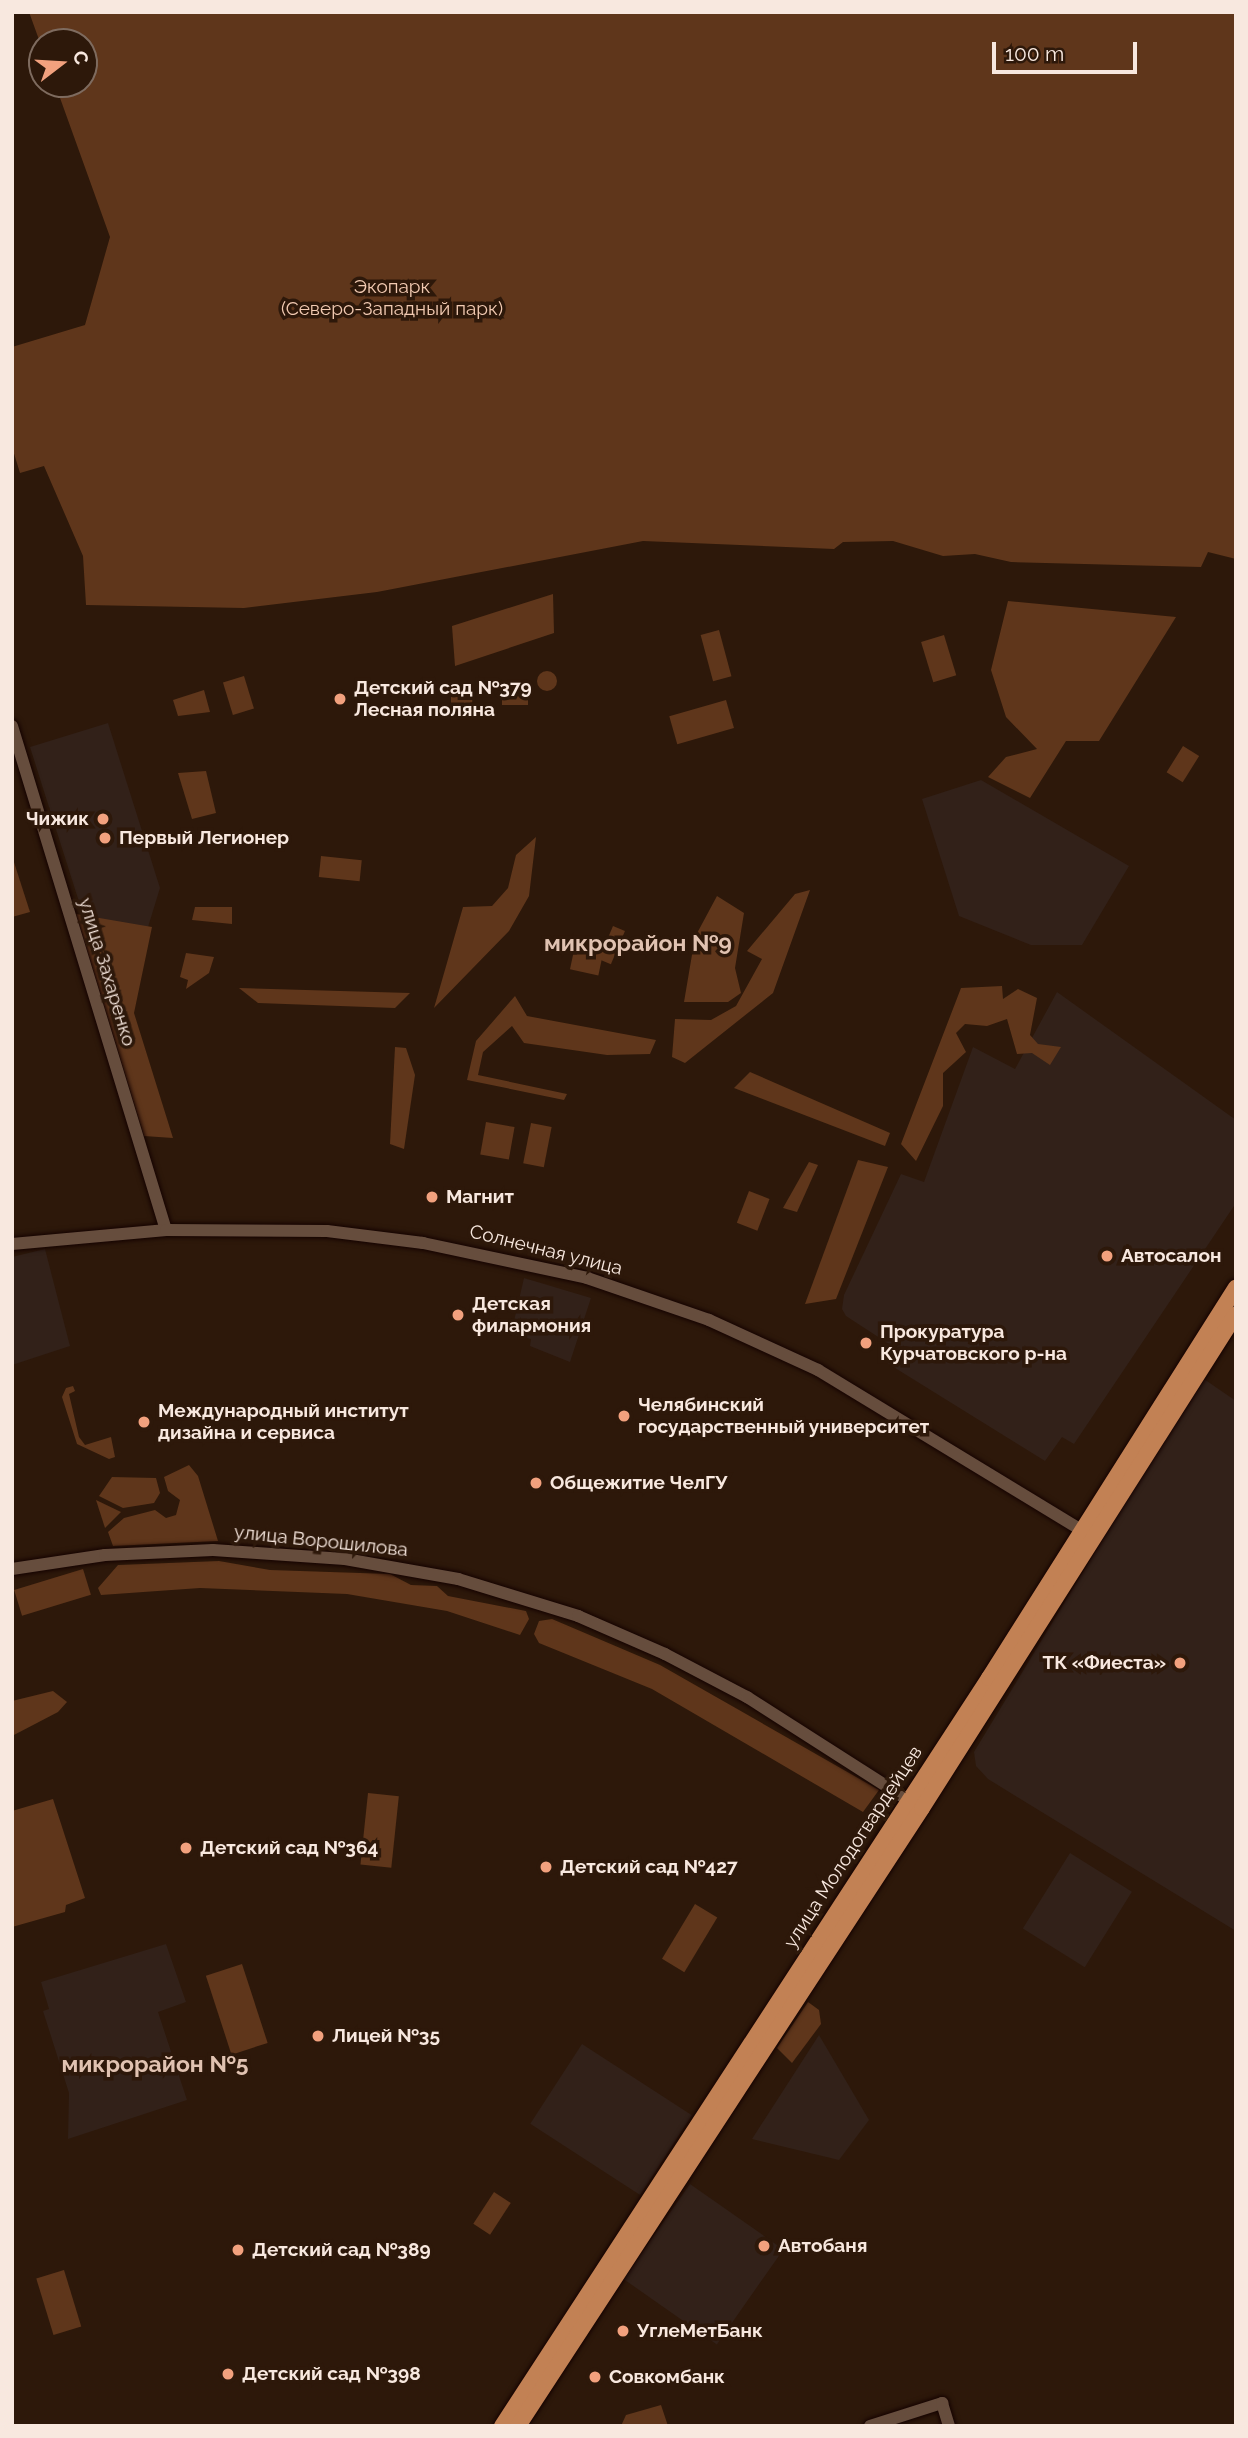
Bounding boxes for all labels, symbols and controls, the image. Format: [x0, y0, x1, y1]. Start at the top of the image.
north arrow [28, 28, 98, 98]
scale bar [996, 28, 1141, 72]
text: 100 m [1005, 41, 1064, 66]
text: С [69, 48, 94, 67]
park label: Экопарк (Северо-Западный парк) [281, 276, 503, 320]
place label: Детский сад №379 Лесная поляна [354, 677, 532, 721]
marker: Детский сад №379 Лесная поляна [332, 691, 348, 707]
place label: Чижик [26, 808, 89, 830]
marker: Чижик [95, 811, 111, 827]
place label: Первый Легионер [119, 827, 289, 849]
marker: Первый Легионер [97, 830, 113, 846]
street label: улица Захаренко [74, 895, 140, 1049]
district label: микрорайон №9 [544, 929, 732, 957]
place label: Магнит [446, 1186, 514, 1208]
marker: Магнит [424, 1189, 440, 1205]
street label: Солнечная улица [467, 1220, 625, 1280]
place label: Автосалон [1121, 1245, 1221, 1267]
marker: Автосалон [1099, 1248, 1115, 1264]
place label: Детская филармония [472, 1293, 591, 1337]
marker: Детская филармония [450, 1307, 466, 1323]
place label: Прокуратура Курчатовского р-на [880, 1321, 1067, 1365]
marker: Прокуратура Курчатовского р-на [858, 1335, 874, 1351]
place label: Челябинский государственный университет [638, 1394, 930, 1438]
place label: Международный институт дизайна и сервиса [158, 1400, 409, 1444]
marker: Челябинский государственный университет [616, 1408, 632, 1424]
marker: Международный институт дизайна и сервиса [136, 1414, 152, 1430]
place label: Общежитие ЧелГУ [550, 1472, 727, 1494]
marker: Общежитие ЧелГУ [528, 1475, 544, 1491]
street label: улица Ворошилова [233, 1521, 409, 1561]
place label: ТК «Фиеста» [1042, 1652, 1166, 1674]
marker: ТК «Фиеста» [1172, 1655, 1188, 1671]
street label: улица Молодогвардейцев [779, 1742, 927, 1952]
place label: Детский сад №364 [200, 1837, 378, 1859]
marker: Детский сад №364 [178, 1840, 194, 1856]
place label: Детский сад №427 [560, 1856, 738, 1878]
marker: Детский сад №427 [538, 1859, 554, 1875]
place label: Лицей №35 [332, 2025, 440, 2047]
marker: Лицей №35 [310, 2028, 326, 2044]
district label: микрорайон №5 [61, 2050, 249, 2078]
place label: Автобаня [778, 2235, 867, 2257]
marker: Автобаня [756, 2238, 772, 2254]
place label: Детский сад №389 [252, 2239, 431, 2261]
marker: Детский сад №389 [230, 2242, 246, 2258]
place label: УглеМетБанк [637, 2320, 763, 2342]
marker: УглеМетБанк [615, 2323, 631, 2339]
place label: Детский сад №398 [242, 2363, 421, 2385]
marker: Детский сад №398 [220, 2366, 236, 2382]
place label: Совкомбанк [609, 2366, 725, 2388]
marker: Совкомбанк [587, 2369, 603, 2385]

